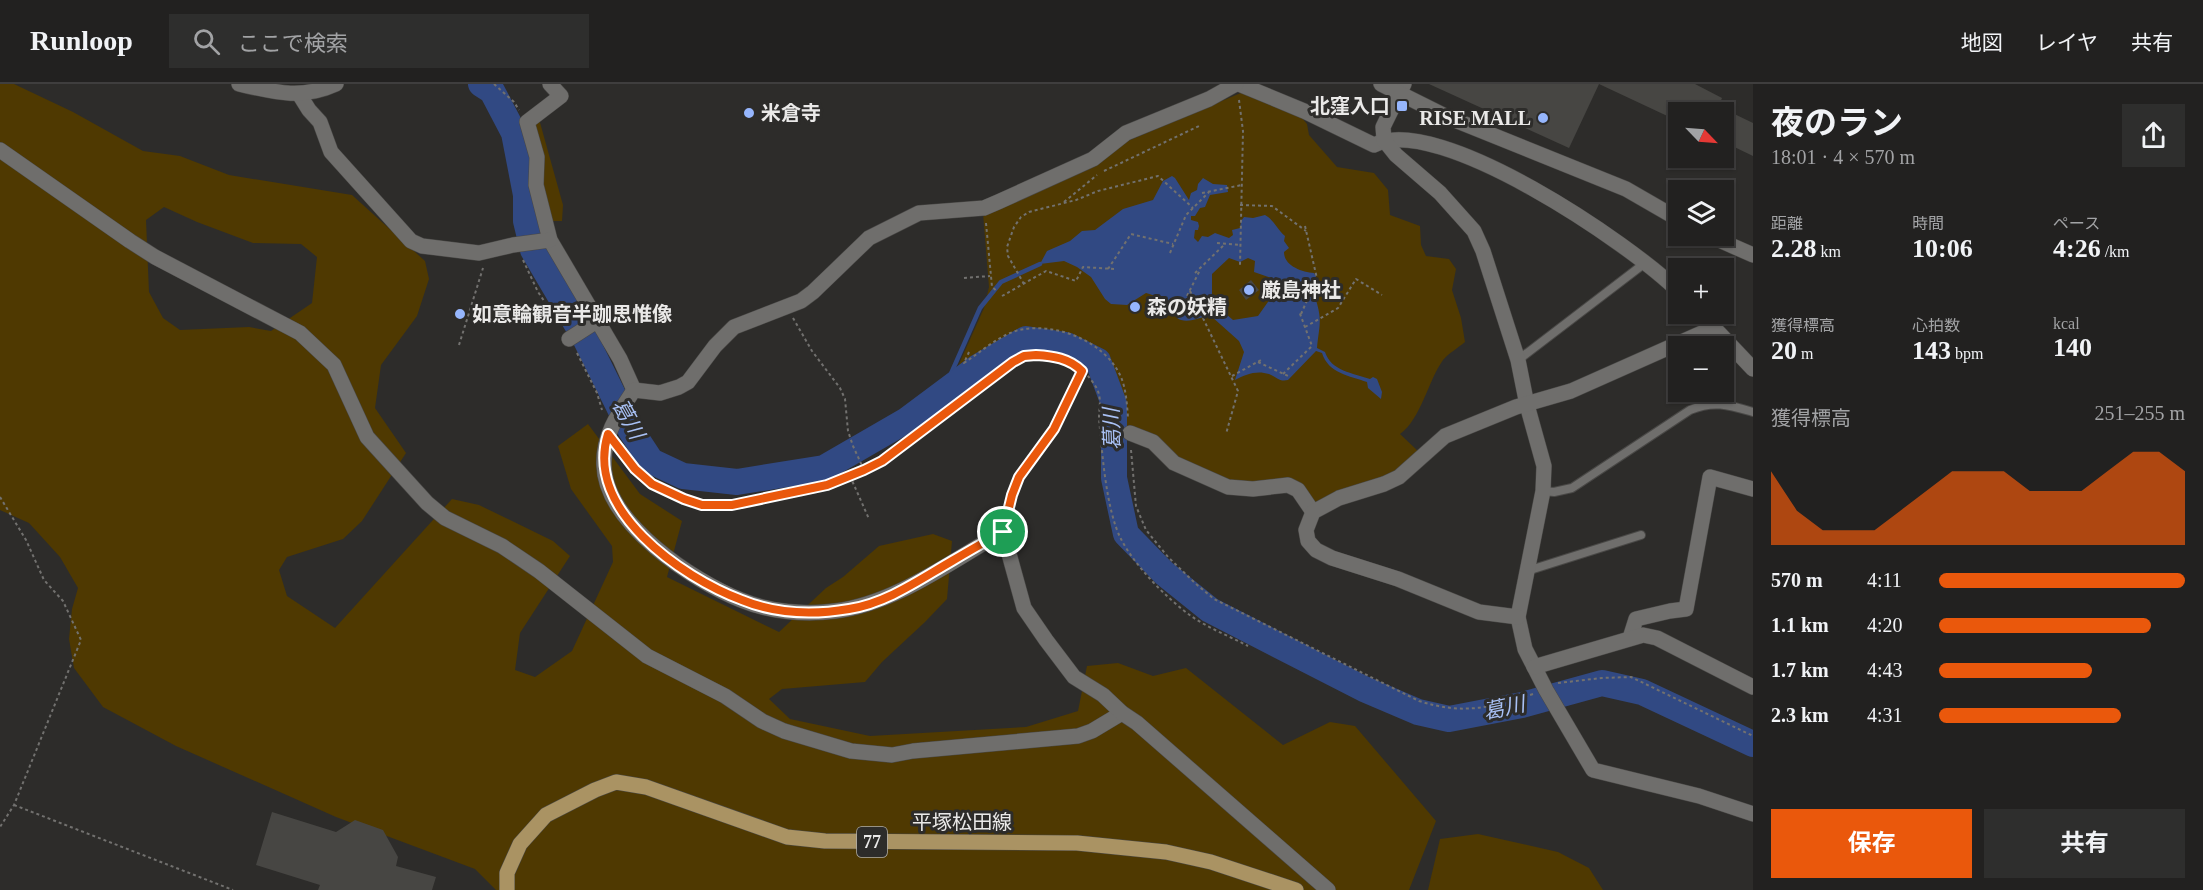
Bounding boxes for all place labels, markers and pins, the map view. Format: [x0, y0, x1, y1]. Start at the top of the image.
place label: 北窪入口 [1310, 95, 1390, 117]
marker: 北窪入口 [1395, 99, 1409, 113]
place label: 米倉寺 [761, 102, 821, 124]
marker: 米倉寺 [742, 106, 756, 120]
place label: RISE MALL [1419, 107, 1531, 129]
marker: RISE MALL [1536, 111, 1550, 125]
place label: 厳島神社 [1261, 279, 1341, 301]
marker: 厳島神社 [1242, 283, 1256, 297]
place label: 森の妖精 [1147, 296, 1227, 318]
marker: 森の妖精 [1128, 300, 1142, 314]
place label: 如意輪観音半跏思惟像 [472, 303, 672, 325]
marker: 如意輪観音半跏思惟像 [453, 307, 467, 321]
pin [977, 506, 1028, 557]

